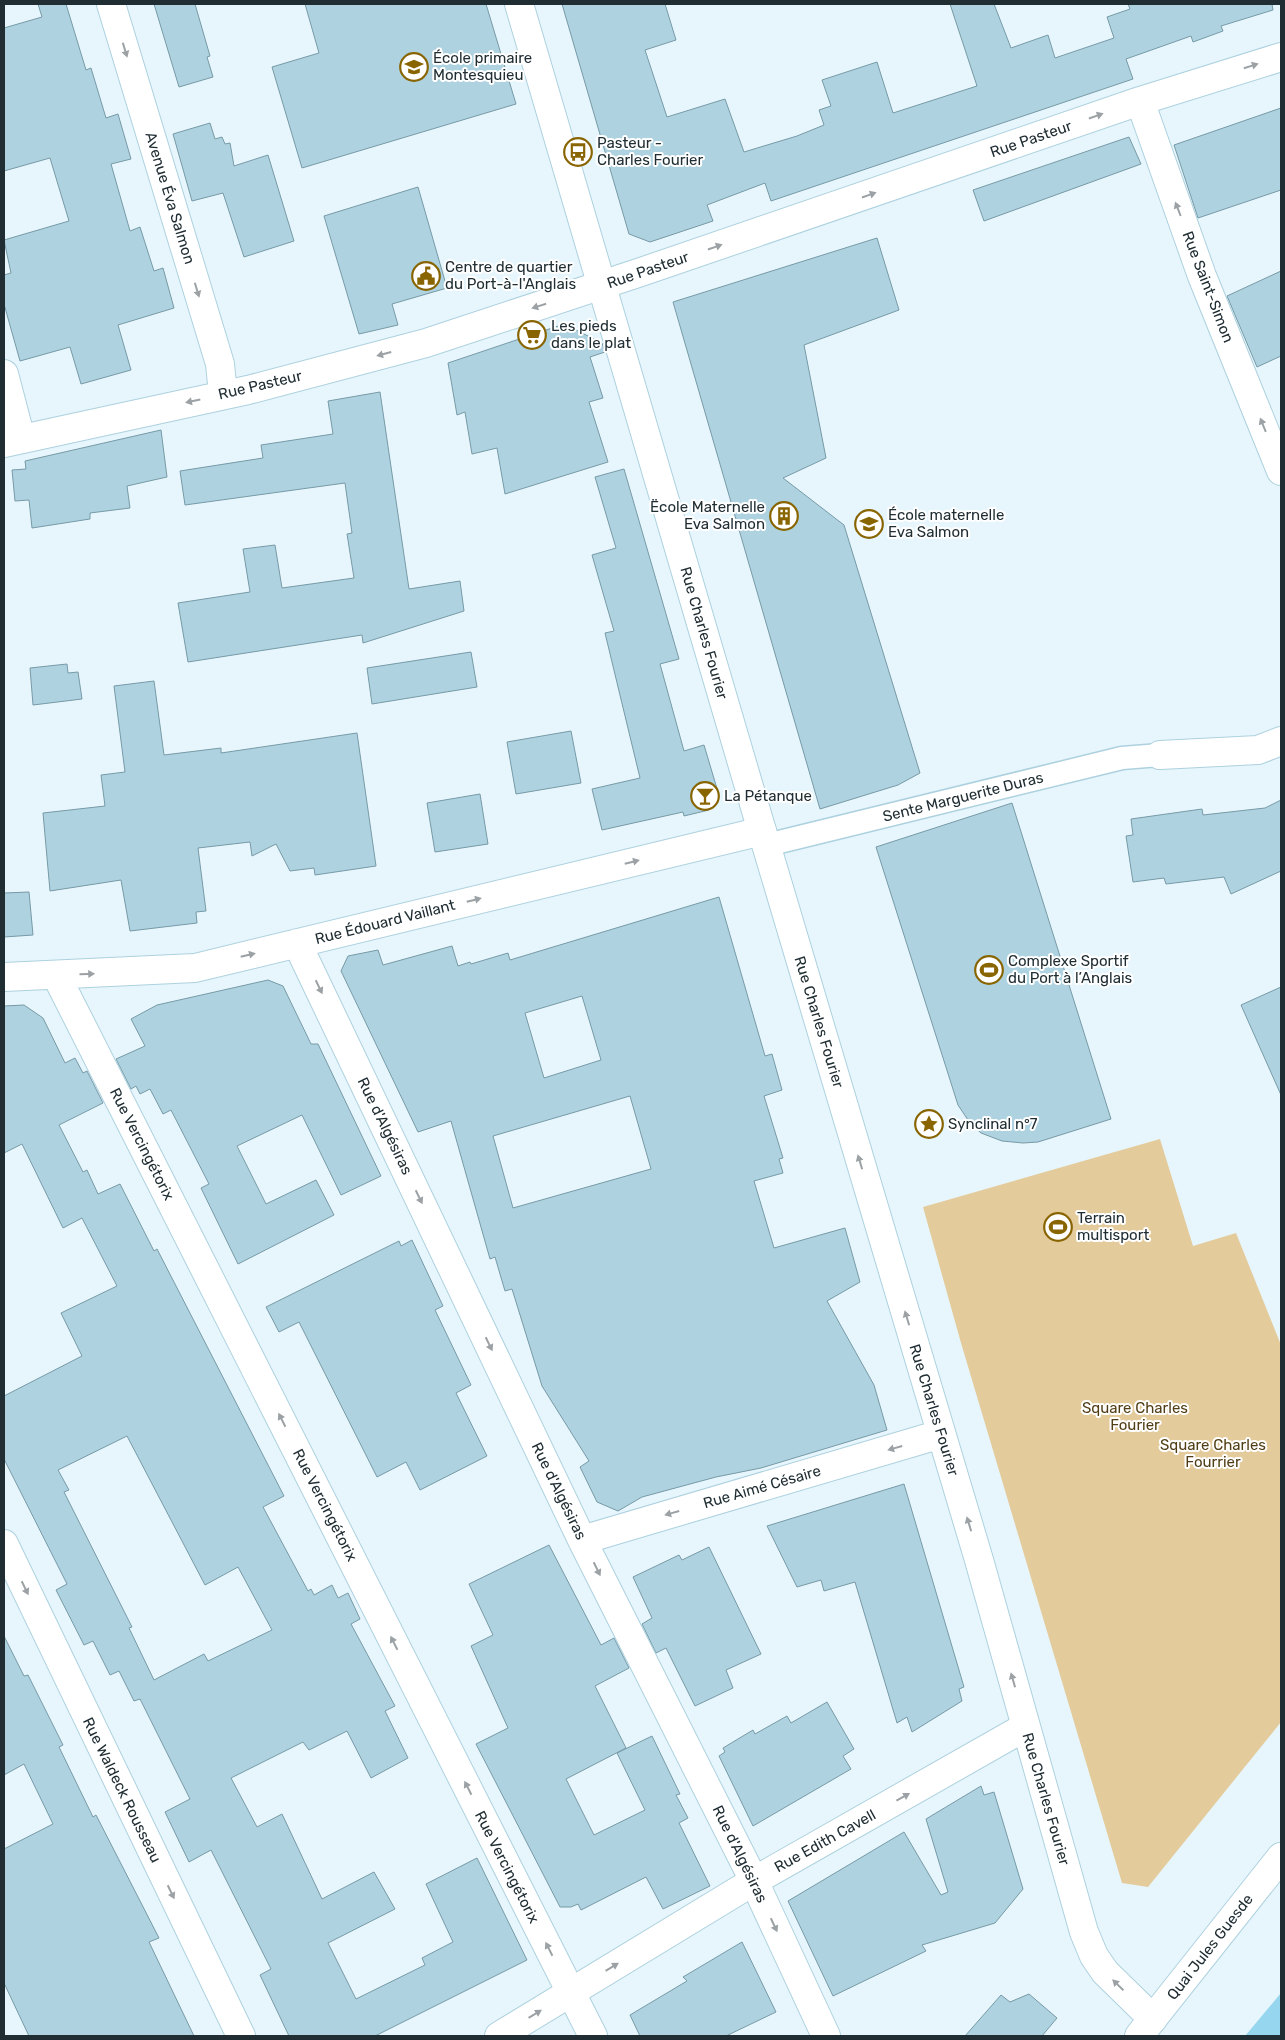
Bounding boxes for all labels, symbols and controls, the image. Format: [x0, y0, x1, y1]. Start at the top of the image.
one-way arrow [122, 43, 130, 58]
place label: École primaire Montesquieu [433, 49, 532, 84]
school or university icon: École primaire Montesquieu [399, 52, 429, 82]
one-way arrow [1244, 62, 1259, 70]
one-way arrow [1089, 112, 1104, 120]
street label: Rue Pasteur [988, 117, 1075, 161]
street label: Avenue Éva Salmon [141, 130, 199, 266]
place label: Pasteur - Charles Fourier [597, 134, 703, 169]
bus stop icon: Pasteur - Charles Fourier [563, 137, 593, 167]
one-way arrow [861, 190, 876, 198]
one-way arrow [1174, 201, 1182, 216]
street label: Rue Saint-Simon [1178, 229, 1238, 345]
one-way arrow [708, 243, 723, 251]
street label: Rue Pasteur [605, 248, 692, 292]
place label: Centre de quartier du Port-à-l'Anglais [445, 258, 576, 293]
public building icon: Centre de quartier du Port-à-l'Anglais [411, 261, 441, 291]
one-way arrow [194, 282, 202, 297]
one-way arrow [532, 303, 547, 310]
place label: Les pieds dans le plat [551, 317, 631, 352]
supermarket icon: Les pieds dans le plat [517, 320, 547, 350]
one-way arrow [377, 350, 392, 358]
street label: Rue Pasteur [216, 367, 304, 403]
one-way arrow [185, 397, 200, 405]
one-way arrow [1259, 418, 1266, 433]
place label: Ëcole Maternelle Eva Salmon [650, 498, 765, 533]
building icon: Ëcole Maternelle Eva Salmon [769, 501, 799, 531]
place label: École maternelle Eva Salmon [888, 506, 1004, 541]
school or university icon: École maternelle Eva Salmon [854, 509, 884, 539]
street label: Rue Charles Fourier [676, 565, 732, 702]
street label: Sente Marguerite Duras [881, 768, 1046, 826]
bar icon: La Pétanque [690, 781, 720, 811]
place label: La Pétanque [724, 787, 812, 805]
one-way arrow [625, 858, 640, 866]
street label: Rue Édouard Vaillant [313, 896, 457, 948]
one-way arrow [467, 896, 482, 904]
one-way arrow [241, 951, 256, 959]
place label: Complexe Sportif du Port à l’Anglais [1008, 952, 1133, 987]
street label: Rue Charles Fourier [790, 954, 848, 1090]
sports icon: Complexe Sportif du Port à l’Anglais [974, 955, 1004, 985]
one-way arrow [80, 969, 96, 977]
one-way arrow [315, 980, 323, 994]
street label: Rue d'Algésiras [354, 1074, 416, 1178]
street label: Rue Vercingétorix [106, 1085, 178, 1203]
place icon: Synclinal n°7 [914, 1109, 944, 1139]
place label: Synclinal n°7 [948, 1115, 1038, 1133]
one-way arrow [856, 1154, 864, 1169]
one-way arrow [415, 1190, 423, 1204]
place label: Terrain multisport [1077, 1209, 1149, 1244]
sports icon: Terrain multisport [1043, 1212, 1073, 1242]
one-way arrow [902, 1310, 910, 1325]
one-way arrow [484, 1336, 493, 1351]
street label: Rue Charles Fourier [905, 1342, 963, 1478]
park label: Square Charles Fourier [1082, 1399, 1188, 1434]
one-way arrow [278, 1413, 286, 1427]
park label: Square Charles Fourrier [1160, 1436, 1266, 1471]
street label: Rue d'Algésiras [528, 1439, 590, 1543]
one-way arrow [887, 1444, 902, 1452]
street label: Rue Vercingétorix [289, 1446, 361, 1564]
street label: Rue Aimé Césaire [701, 1462, 823, 1512]
one-way arrow [664, 1510, 679, 1518]
one-way arrow [964, 1516, 972, 1531]
one-way arrow [593, 1562, 601, 1576]
one-way arrow [21, 1581, 29, 1595]
one-way arrow [390, 1636, 398, 1650]
one-way arrow [1008, 1672, 1016, 1687]
street label: Rue Waldeck Rousseau [79, 1714, 165, 1866]
street label: Rue Charles Fourier [1018, 1731, 1074, 1868]
one-way arrow [464, 1781, 472, 1795]
one-way arrow [896, 1792, 910, 1801]
street label: Rue d'Algésiras [709, 1802, 771, 1906]
street label: Rue Edith Cavell [771, 1806, 879, 1876]
street label: Rue Vercingétorix [471, 1808, 543, 1926]
one-way arrow [168, 1885, 176, 1899]
street label: Quai Jules Guesde [1163, 1891, 1257, 2003]
one-way arrow [771, 1918, 779, 1932]
one-way arrow [545, 1942, 553, 1956]
one-way arrow [606, 1963, 619, 1972]
one-way arrow [1112, 1979, 1124, 1991]
one-way arrow [528, 2010, 541, 2019]

